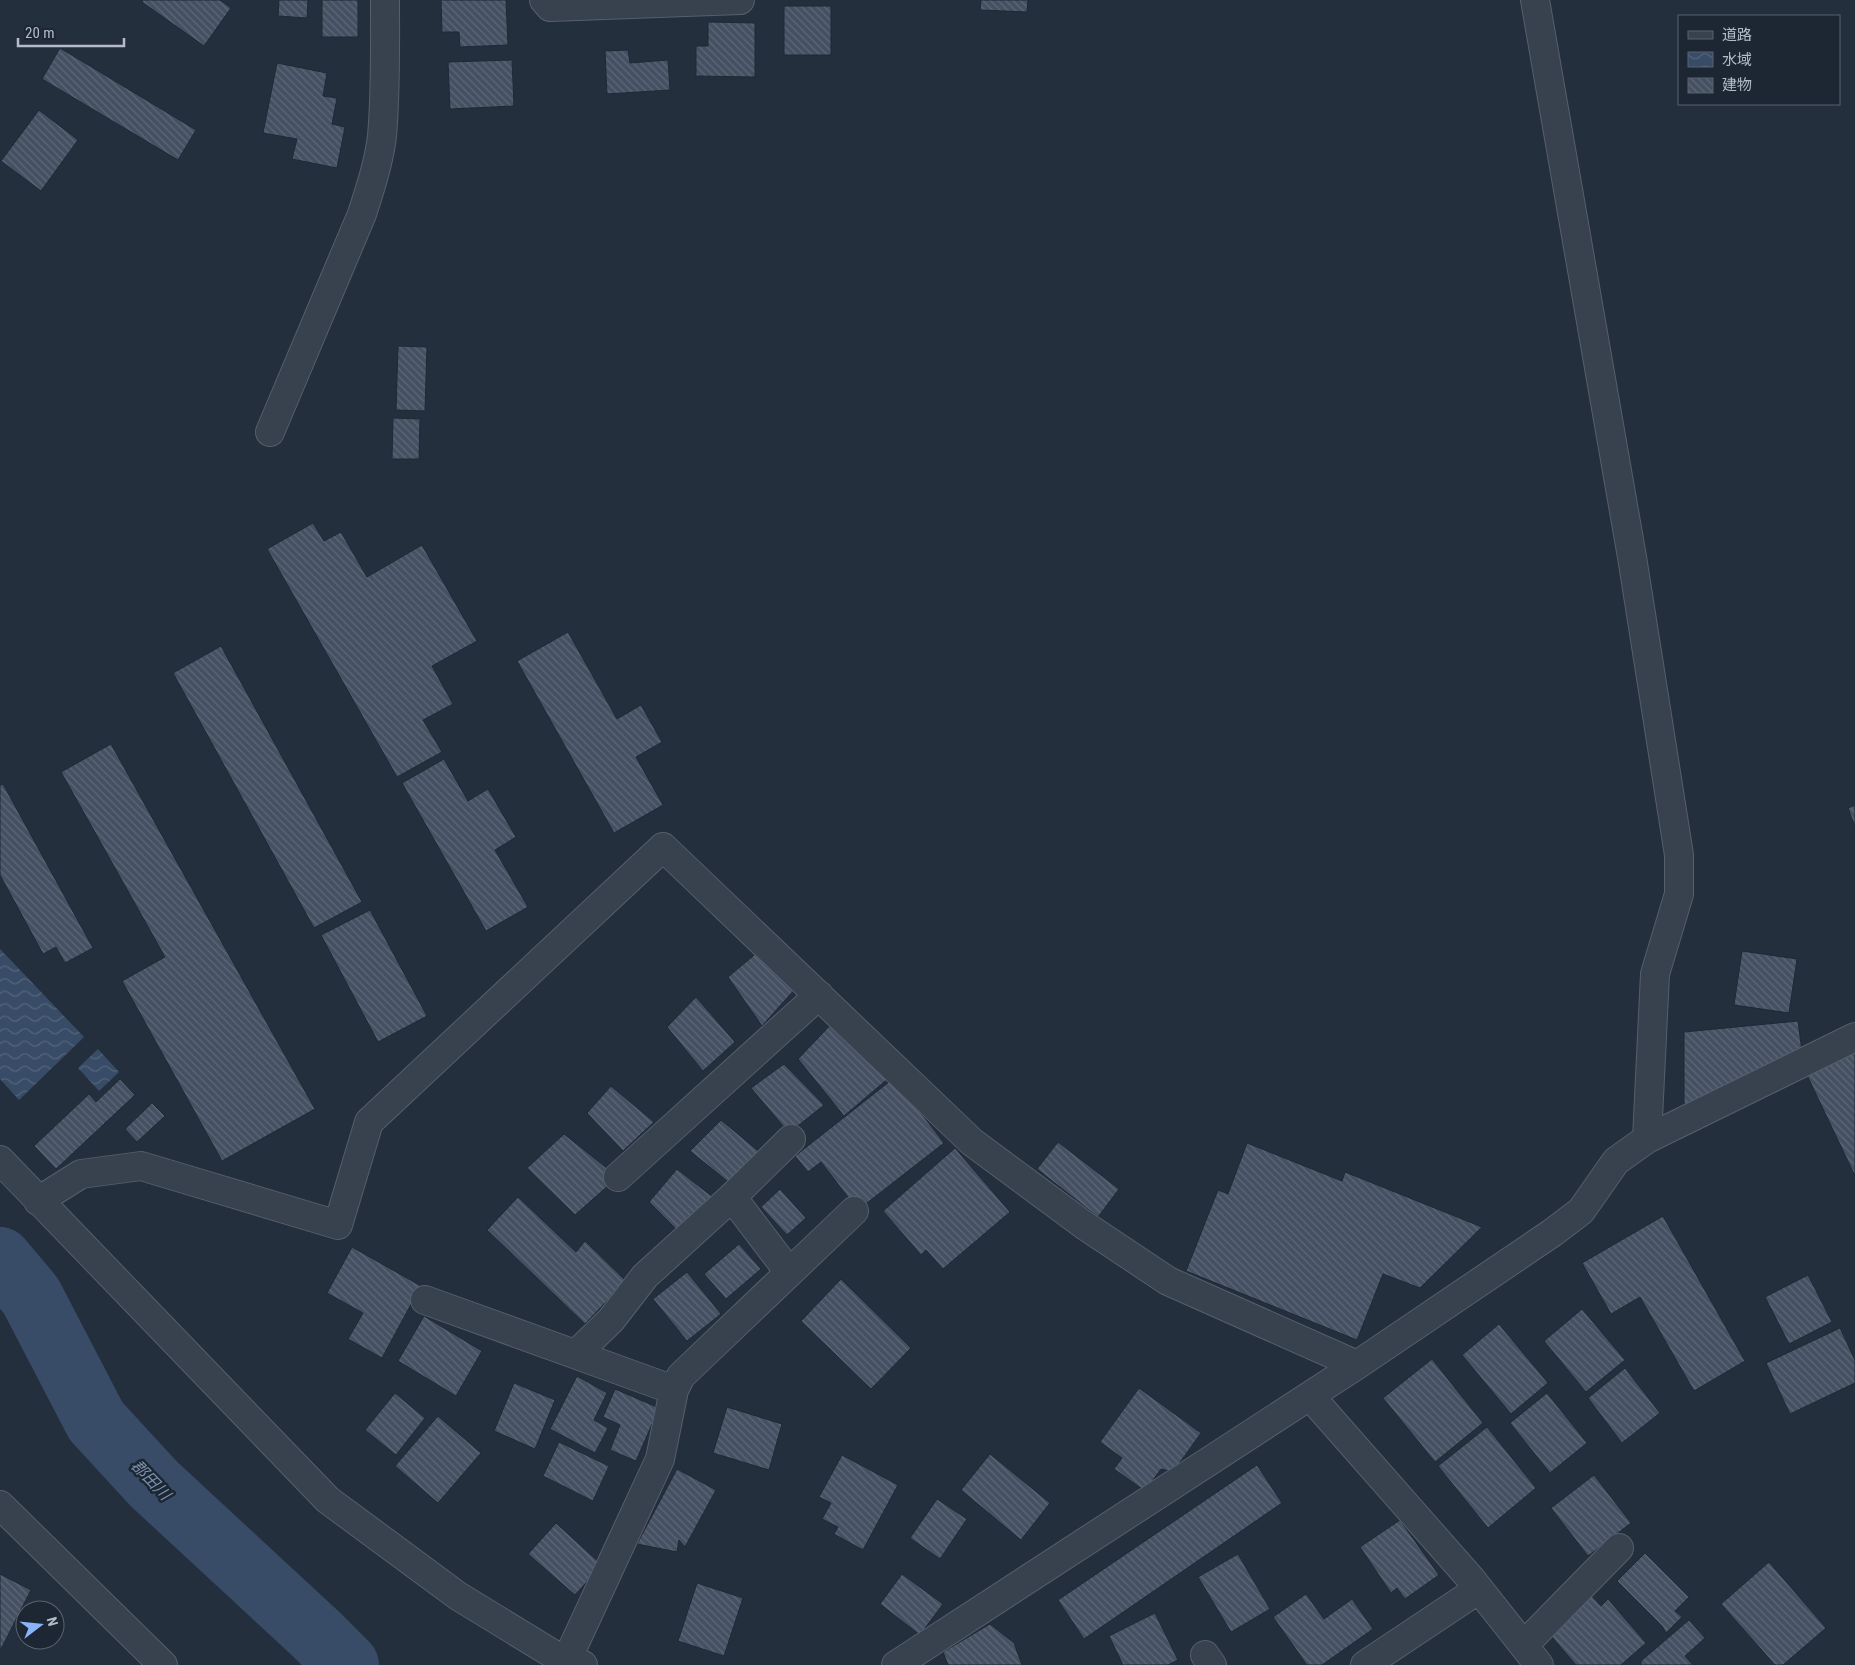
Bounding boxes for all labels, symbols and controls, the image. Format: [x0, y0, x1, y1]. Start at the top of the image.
scale bar [18, 15, 124, 47]
legend [1678, 15, 1840, 105]
text: 20 m [25, 24, 55, 42]
text: 道路 [1722, 26, 1752, 44]
text: 水域 [1722, 51, 1752, 69]
text: 建物 [1722, 76, 1752, 94]
water label: 郡田川 [127, 1456, 176, 1505]
north arrow [15, 1600, 65, 1650]
text: N [44, 1615, 61, 1628]

